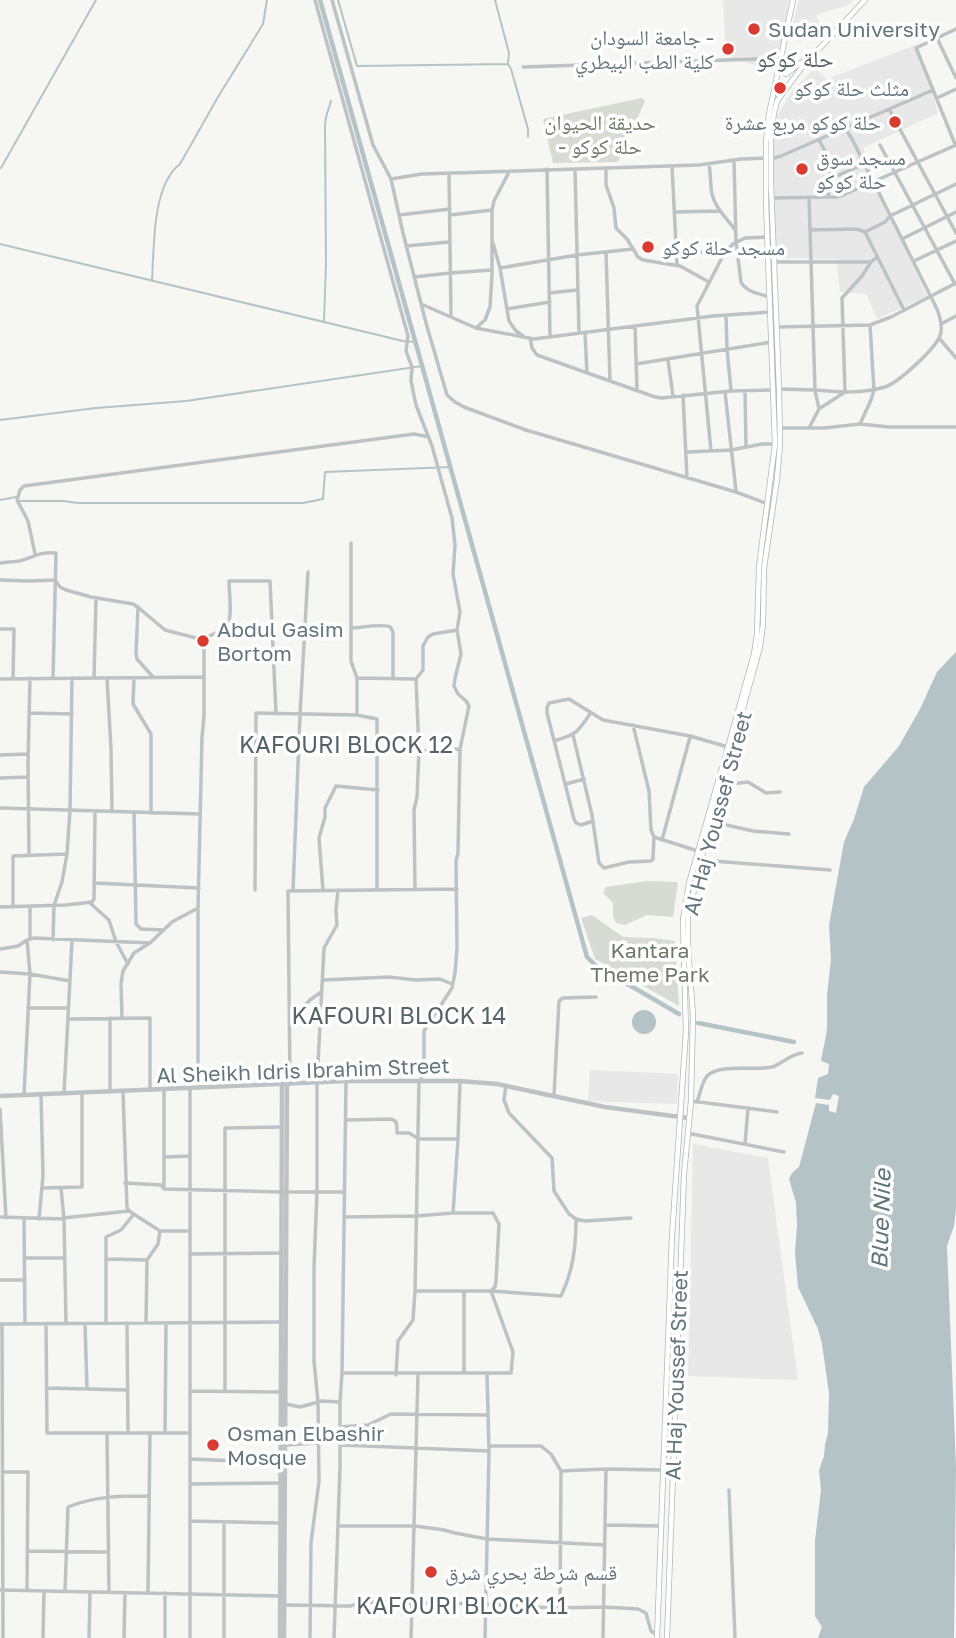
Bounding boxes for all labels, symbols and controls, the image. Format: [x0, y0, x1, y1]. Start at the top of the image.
place label: Sudan University [768, 16, 940, 42]
marker: Sudan University [746, 21, 762, 37]
place label: جامعة السودان - كلية الطب البيطري [575, 24, 714, 78]
marker: جامعة السودان - كلية الطب البيطري [720, 41, 736, 57]
district label: حلة كوكو [756, 44, 834, 72]
place label: مثلث حلة كوكو [794, 75, 909, 101]
marker: مثلث حلة كوكو [772, 80, 788, 96]
park label: حديقة الحيوان - حلة كوكو [544, 109, 656, 159]
place label: حلة كوكو مربع عشرة [725, 109, 881, 136]
marker: حلة كوكو مربع عشرة [887, 114, 903, 130]
place label: مسجد سوق حلة كوكو [816, 144, 906, 194]
marker: مسجد سوق حلة كوكو [794, 161, 810, 177]
place label: مسجد حلة كوكو [662, 234, 785, 260]
marker: مسجد حلة كوكو [640, 239, 656, 255]
place label: Abdul Gasim Bortom [217, 616, 344, 666]
marker: Abdul Gasim Bortom [195, 633, 211, 649]
street label: Al Haj Youssef Street [677, 708, 757, 918]
district label: KAFOURI BLOCK 12 [239, 730, 453, 758]
park label: Kantara Theme Park [590, 937, 710, 987]
district label: KAFOURI BLOCK 14 [292, 1001, 506, 1029]
street label: Al Sheikh Idris Ibrahim Street [156, 1052, 450, 1088]
water label: Blue Nile [864, 1167, 896, 1269]
street label: Al Haj Youssef Street [659, 1269, 693, 1481]
place label: Osman Elbashir Mosque [227, 1420, 384, 1470]
marker: Osman Elbashir Mosque [205, 1437, 221, 1453]
place label: قسم شرطة بحري شرق [445, 1559, 617, 1589]
marker: قسم شرطة بحري شرق [423, 1564, 439, 1580]
district label: KAFOURI BLOCK 11 [356, 1591, 568, 1619]

